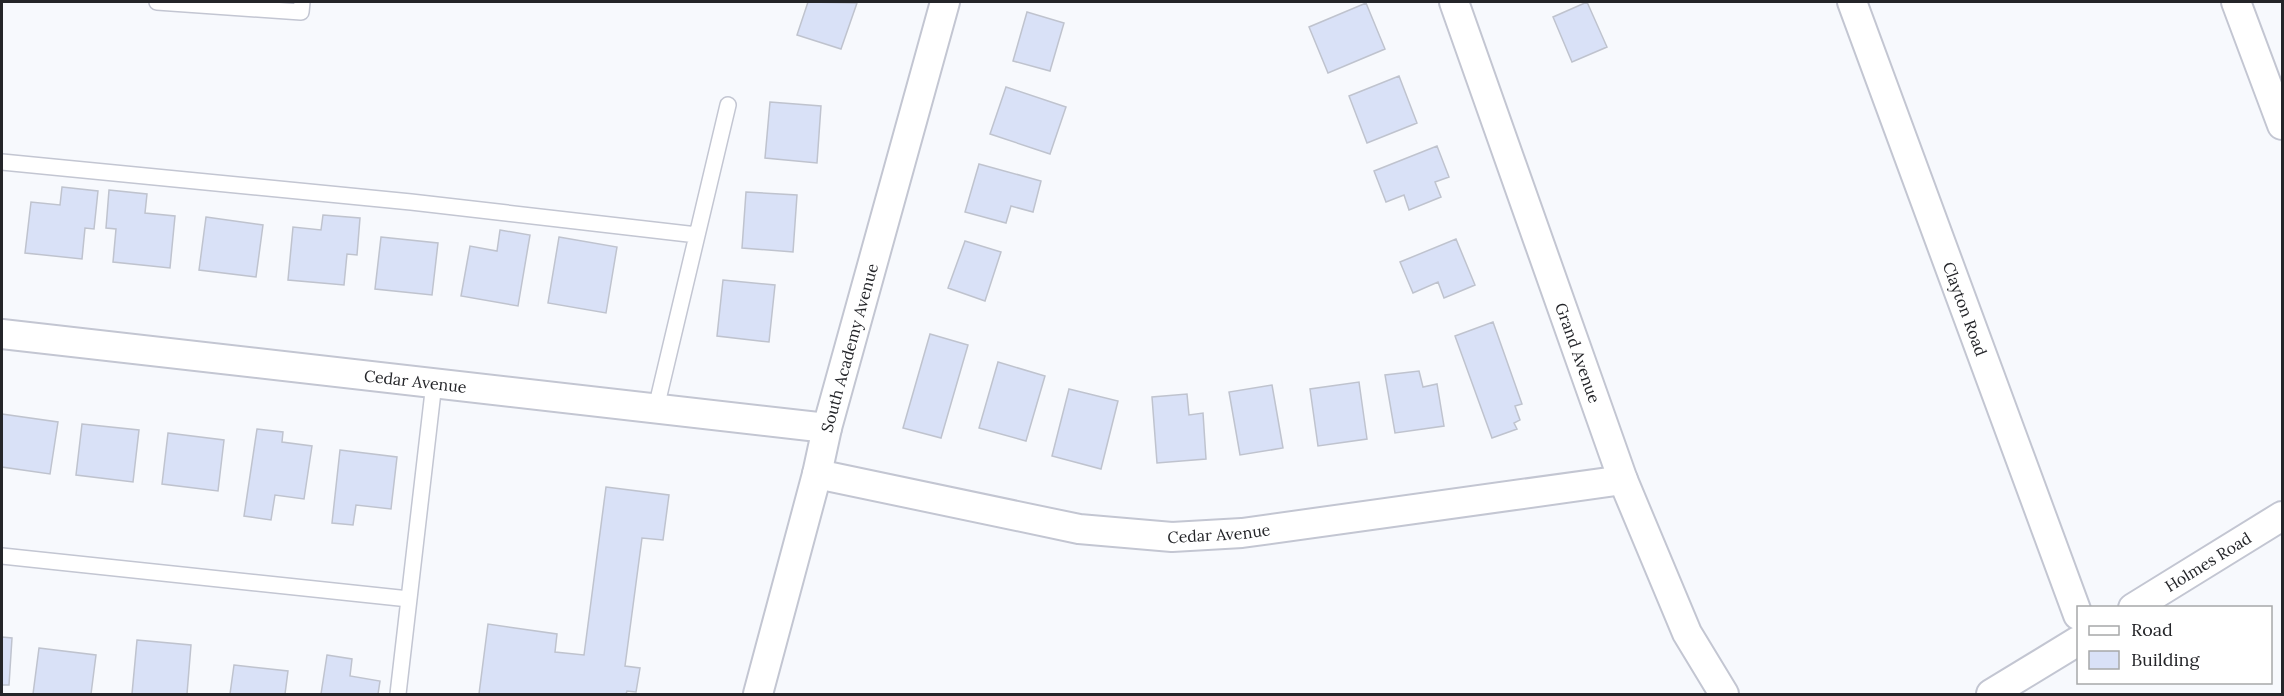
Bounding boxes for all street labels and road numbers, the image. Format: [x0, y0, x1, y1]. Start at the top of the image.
street label: Clayton Road [1939, 259, 1992, 359]
street label: South Academy Avenue [816, 261, 882, 435]
street label: Grand Avenue [1551, 300, 1605, 406]
street label: Cedar Avenue [363, 365, 468, 397]
street label: Cedar Avenue [1167, 519, 1272, 547]
street label: Holmes Road [2161, 527, 2255, 596]

